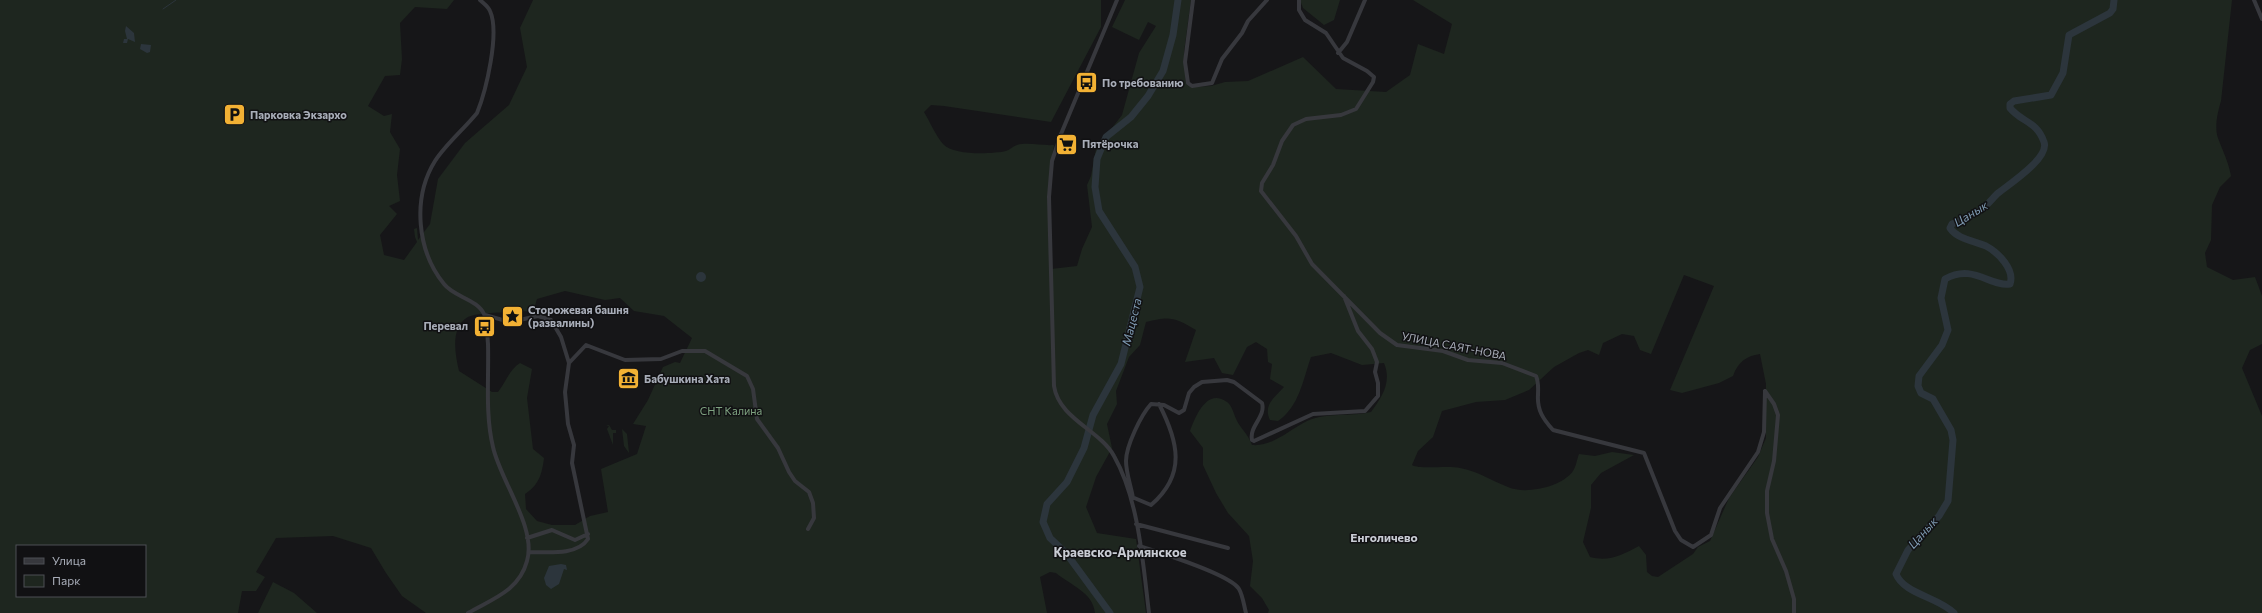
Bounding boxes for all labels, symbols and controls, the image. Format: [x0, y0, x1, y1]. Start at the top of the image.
bus stop icon: По требованию [1074, 70, 1100, 96]
place label: По требованию [1102, 76, 1183, 89]
parking icon: Парковка Экзархо [222, 102, 248, 128]
place label: Парковка Экзархо [250, 108, 347, 121]
supermarket icon: Пятёрочка [1053, 131, 1079, 157]
place label: Пятёрочка [1082, 137, 1139, 150]
water label: Цанык [1951, 197, 1991, 229]
water label: Мацеста [1118, 296, 1144, 347]
place icon: Сторожевая башня (развалины) [499, 303, 525, 329]
place label: Сторожевая башня (развалины) [528, 303, 629, 329]
bus stop icon: Перевал [471, 313, 497, 339]
place label: Перевал [423, 319, 468, 332]
street label: УЛИЦА САЯТ-НОВА [1401, 329, 1508, 362]
museum icon: Бабушкина Хата [616, 366, 642, 392]
place label: Бабушкина Хата [644, 372, 730, 385]
park label: СНТ Калина [700, 404, 762, 417]
water label: Цанык [1905, 513, 1940, 551]
district label: Енголичево [1350, 530, 1418, 544]
district label: Краевско-Армянское [1053, 544, 1187, 560]
legend [16, 545, 146, 597]
text: Улица [52, 553, 86, 567]
text: Парк [52, 573, 81, 587]

